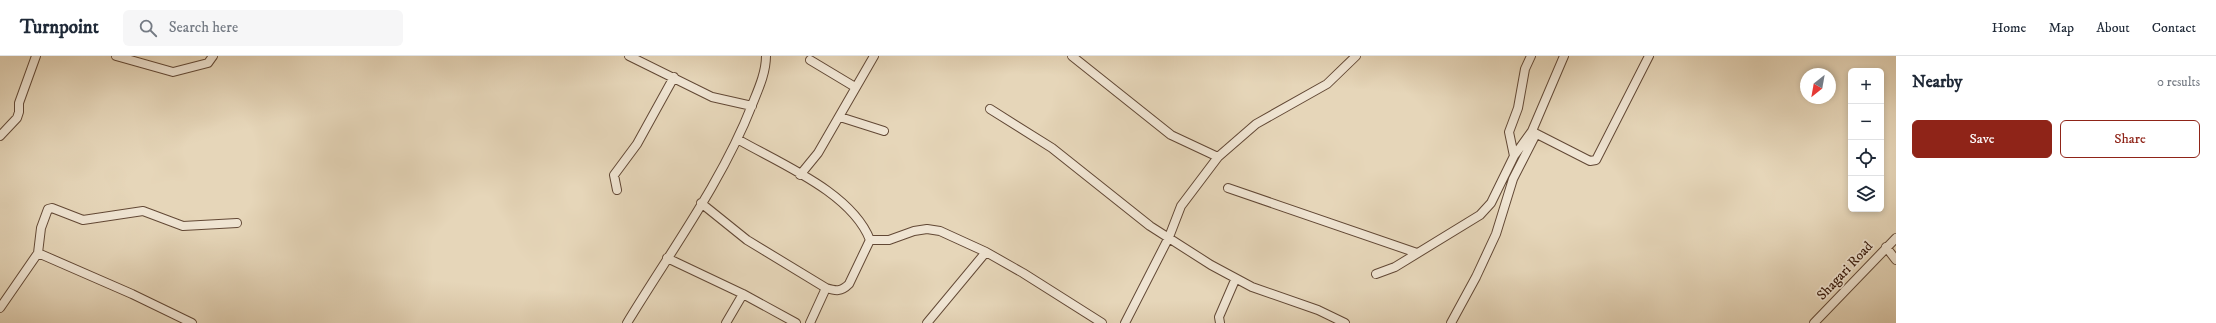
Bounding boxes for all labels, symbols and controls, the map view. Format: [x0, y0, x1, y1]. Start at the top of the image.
search box [123, 10, 403, 46]
text: Turnpoint [20, 16, 99, 39]
icon: search [137, 17, 159, 39]
text: Search here [169, 18, 238, 37]
text: Home [1992, 19, 2026, 37]
text: Map [2048, 19, 2074, 37]
text: About [2096, 19, 2130, 37]
text: Contact [2152, 19, 2196, 37]
north arrow [1800, 68, 1836, 104]
map controls [1848, 68, 1884, 212]
button: + [1848, 68, 1884, 104]
text: Nearby [1912, 71, 1962, 93]
text: 0 results [2157, 74, 2200, 90]
button: − [1848, 104, 1884, 140]
button: Save [1912, 120, 2052, 158]
button: Share [2060, 120, 2200, 158]
button: locate [1848, 140, 1884, 176]
button: layers [1848, 176, 1884, 212]
street label: Shagari Road [1813, 238, 1877, 304]

